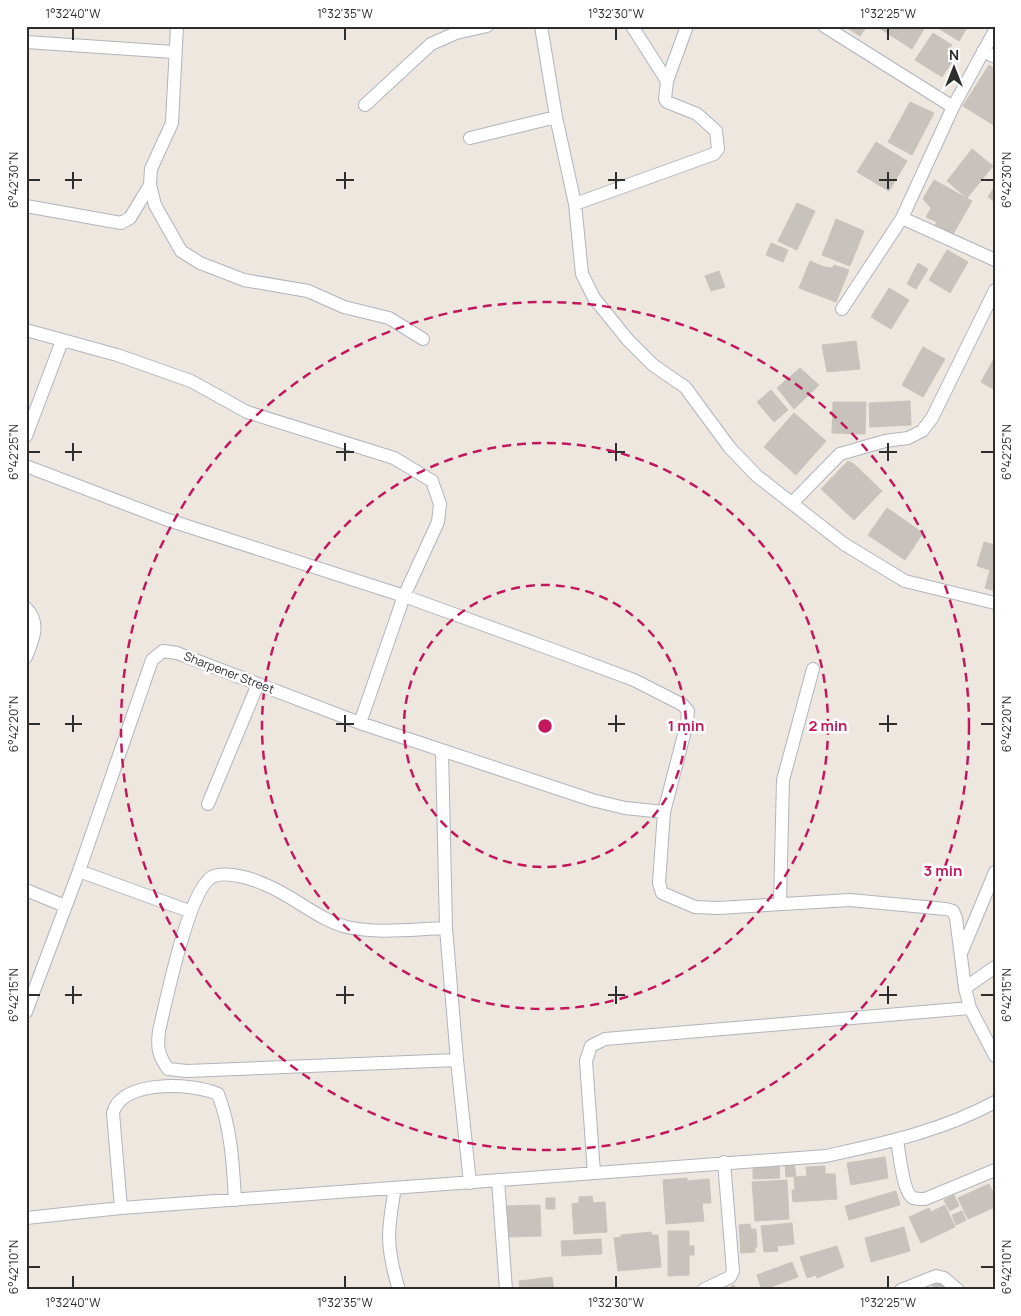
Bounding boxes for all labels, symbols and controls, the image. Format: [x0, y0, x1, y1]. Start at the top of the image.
text: 1°32'40"W [45, 5, 101, 22]
text: 1°32'35"W [317, 5, 374, 22]
text: 1°32'30"W [588, 5, 645, 22]
text: 1°32'25"W [860, 5, 917, 22]
north arrow [928, 42, 978, 92]
text: N [949, 45, 959, 64]
text: 6°42'30"N [5, 152, 22, 208]
text: 6°42'30"N [998, 152, 1015, 208]
text: 6°42'25"N [5, 424, 22, 480]
text: 6°42'25"N [998, 424, 1015, 480]
street label: Sharpener Street [182, 647, 277, 698]
text: 6°42'20"N [5, 696, 22, 752]
text: 6°42'20"N [998, 696, 1015, 752]
text: 1 min [668, 715, 704, 736]
text: 2 min [808, 715, 848, 736]
centre of rings [536, 717, 554, 735]
text: 3 min [924, 860, 962, 881]
text: 6°42'15"N [5, 968, 22, 1022]
text: 6°42'15"N [998, 968, 1015, 1022]
text: 6°42'10"N [5, 1240, 22, 1294]
text: 6°42'10"N [998, 1240, 1015, 1294]
text: 1°32'40"W [45, 1294, 101, 1311]
text: 1°32'35"W [317, 1294, 374, 1311]
text: 1°32'30"W [588, 1294, 645, 1311]
text: 1°32'25"W [860, 1294, 917, 1311]

